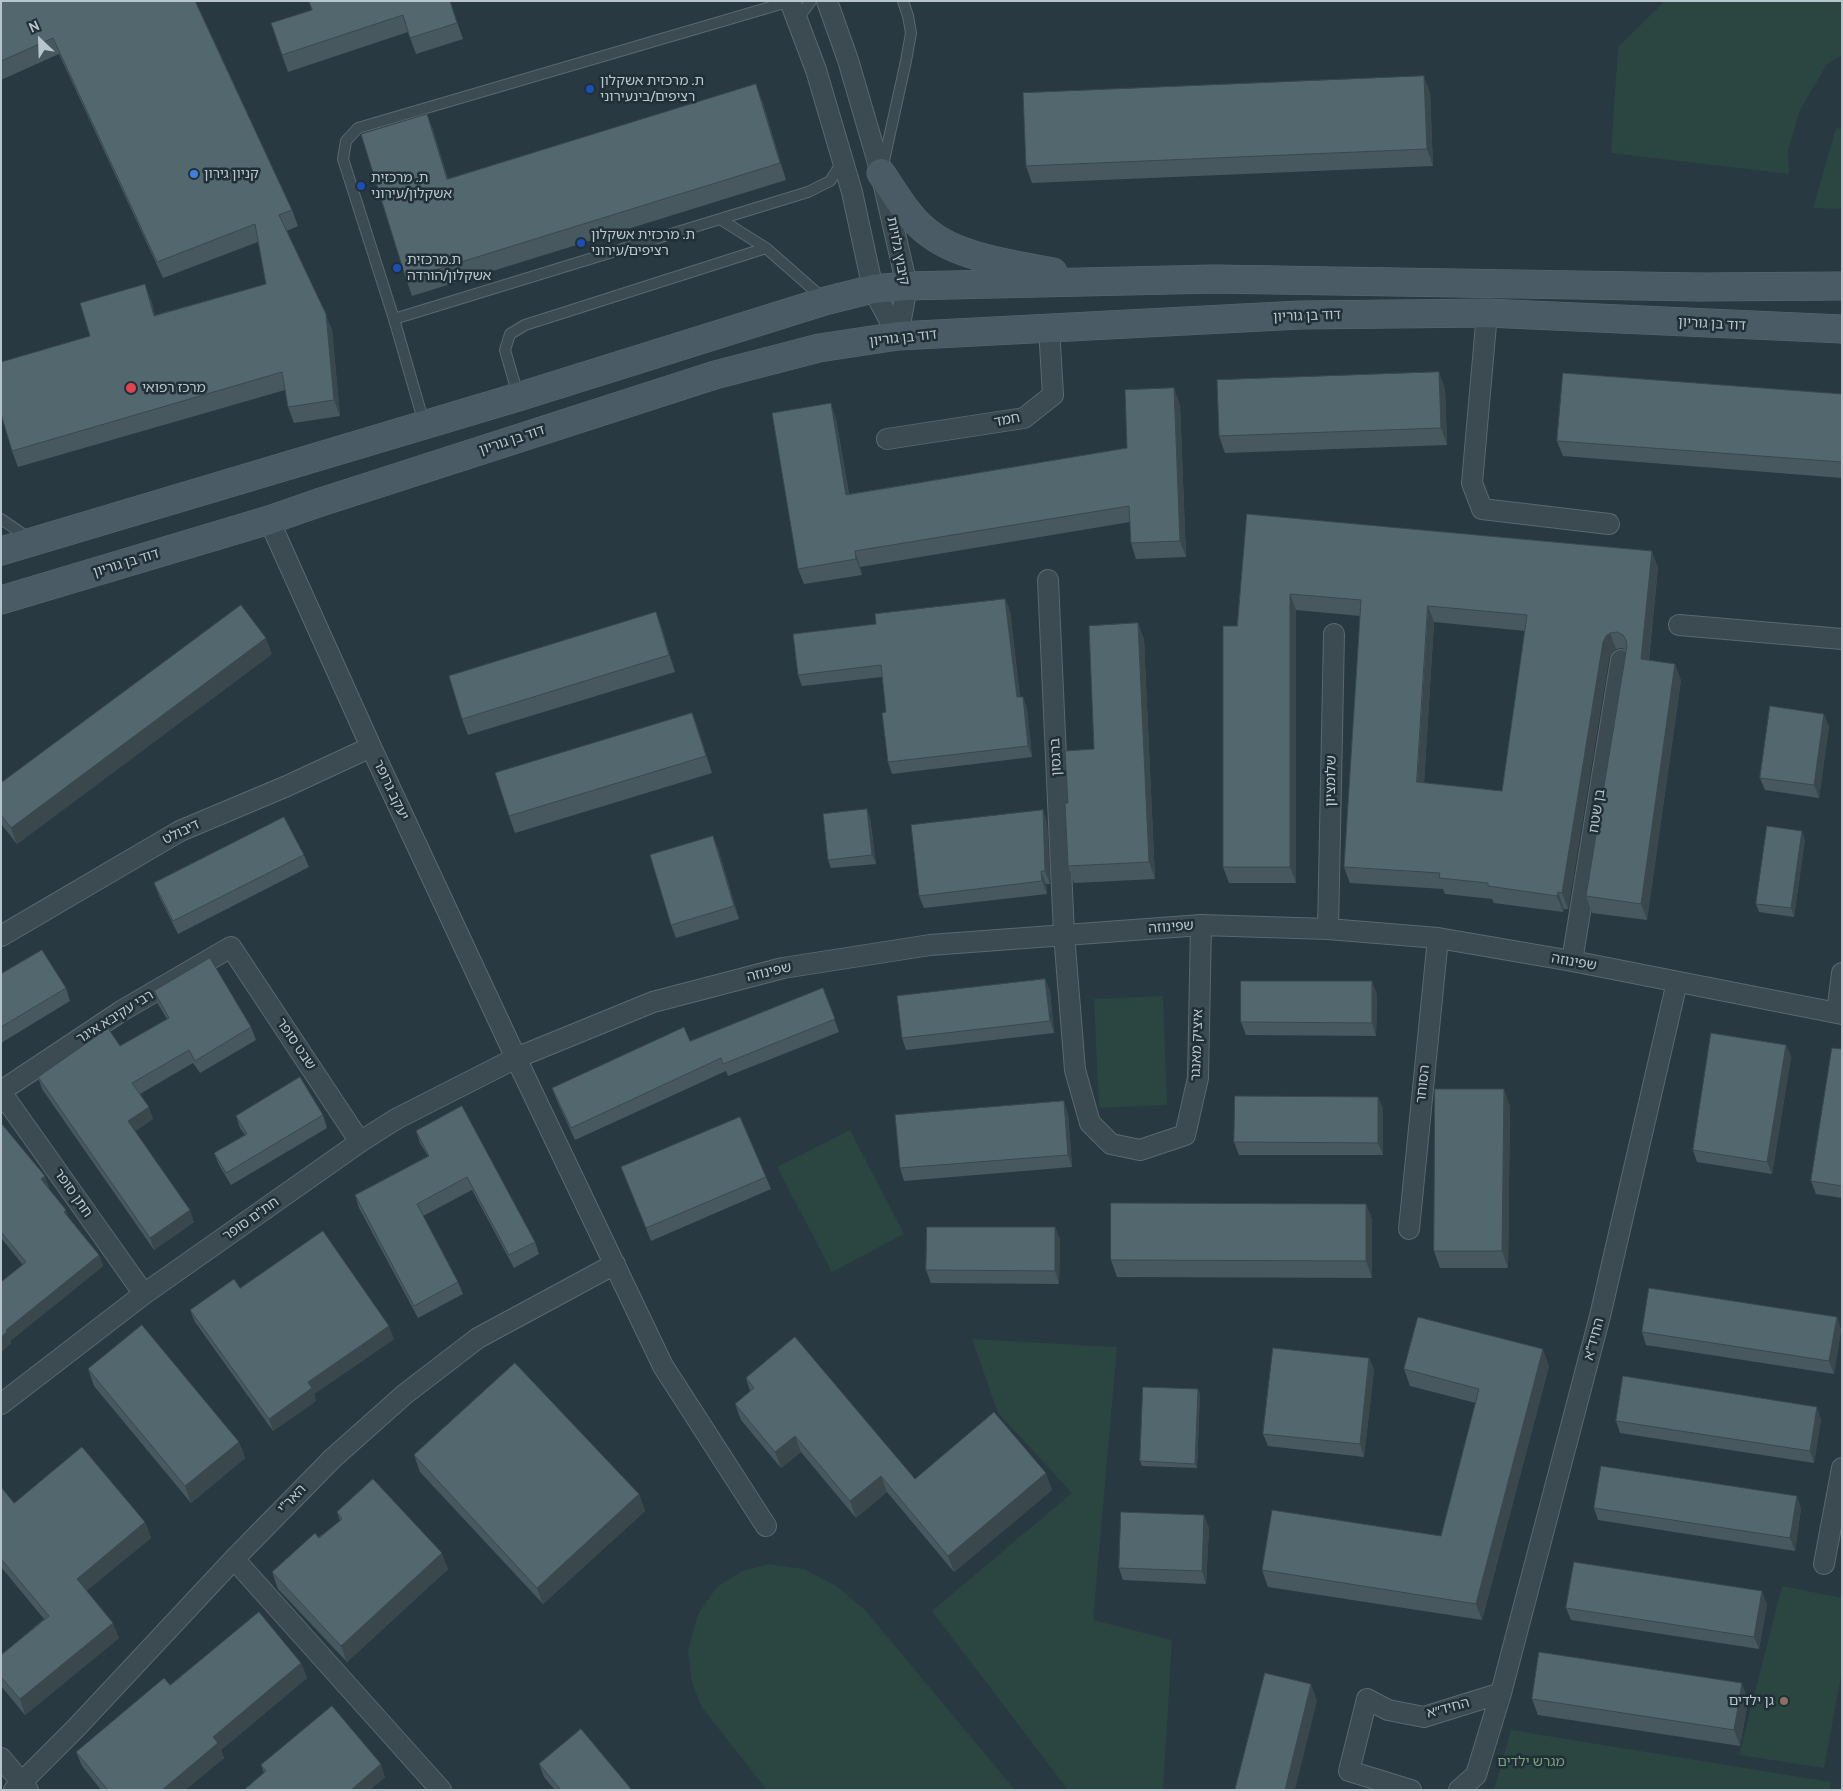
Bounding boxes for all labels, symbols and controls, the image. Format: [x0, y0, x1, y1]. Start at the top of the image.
north arrow [15, 15, 65, 65]
text: N [26, 16, 42, 37]
place label: ת. מרכזית אשקלון רציפים/בינעירוני [600, 73, 704, 105]
marker: ת. מרכזית אשקלון רציפים/בינעירוני [584, 83, 596, 95]
place label: קניון גירון [204, 166, 259, 182]
marker: קניון גירון [188, 168, 200, 180]
place label: ת. מרכזית אשקלון/עירוני [371, 170, 452, 202]
marker: ת. מרכזית אשקלון/עירוני [355, 180, 367, 192]
street label: קיבוץ גלויות [883, 215, 913, 287]
place label: ת. מרכזית אשקלון רציפים/עירוני [591, 227, 695, 260]
marker: ת. מרכזית אשקלון רציפים/עירוני [575, 237, 587, 249]
place label: ת.מרכזית אשקלון/הורדה [407, 252, 491, 284]
marker: ת.מרכזית אשקלון/הורדה [391, 262, 403, 274]
street label: דוד בן גוריון [1273, 306, 1341, 326]
street label: דוד בן גוריון [1678, 314, 1746, 334]
street label: דוד בן גוריון [868, 326, 938, 350]
place label: מרכז רפואי [142, 380, 206, 396]
marker: מרכז רפואי [124, 381, 138, 395]
street label: חמד [993, 409, 1021, 431]
street label: דוד בן גוריון [477, 422, 547, 458]
street label: דוד בן גוריון [91, 545, 161, 581]
street label: ברגסון [1047, 738, 1065, 776]
street label: שלומציון [1322, 755, 1340, 807]
street label: יעקב גרופר [370, 757, 412, 823]
street label: בן שטח [1585, 788, 1609, 834]
street label: דיבולט [160, 816, 202, 848]
street label: שפינוזה [1148, 917, 1194, 937]
street label: שפינוזה [1550, 950, 1598, 974]
street label: שפינוזה [745, 959, 793, 985]
street label: רבי עקיבא איגר [73, 987, 157, 1047]
street label: איציק מאנגר [1187, 1009, 1207, 1081]
street label: שבט סופר [273, 1015, 319, 1073]
street label: הסוחר [1413, 1064, 1433, 1104]
street label: חתן סופר [50, 1166, 96, 1220]
street label: חת"ם סופר [220, 1194, 282, 1244]
street label: החיד"א [1580, 1316, 1608, 1362]
street label: האר"י [274, 1481, 310, 1517]
place label: גן ילדים [1729, 1693, 1774, 1709]
street label: החיד״א [1425, 1694, 1471, 1722]
marker: גן ילדים [1778, 1695, 1790, 1707]
park label: מגרש ילדים [1497, 1754, 1565, 1770]

